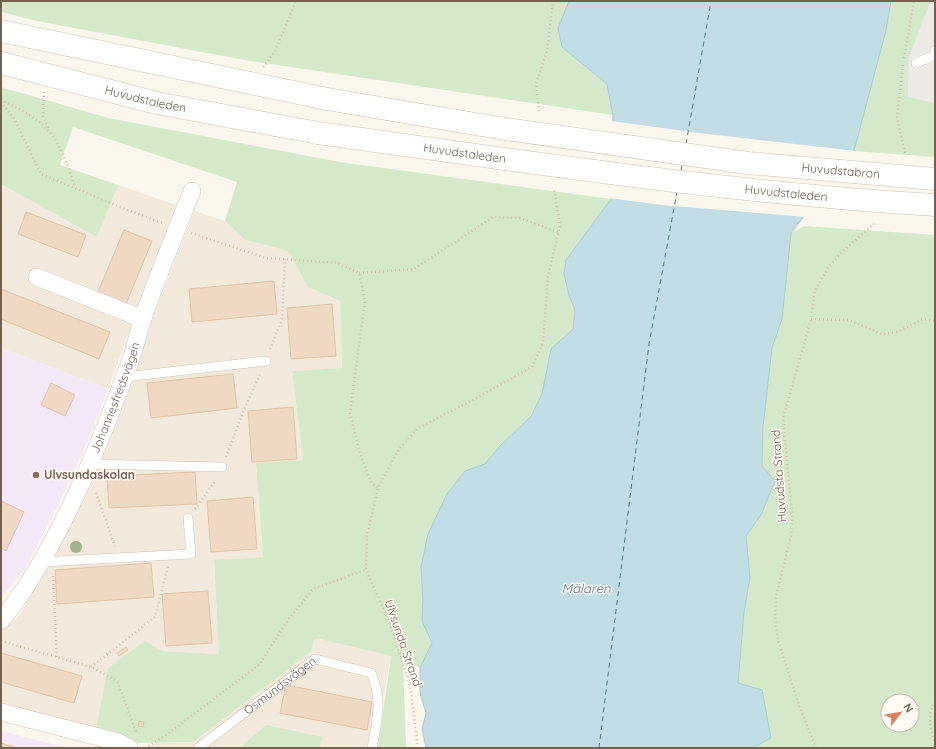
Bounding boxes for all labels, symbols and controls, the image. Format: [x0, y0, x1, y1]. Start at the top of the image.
street label: Huvudstaleden [103, 82, 188, 115]
street label: Huvudstaleden [422, 140, 507, 166]
street label: Huvudstabron [801, 160, 881, 181]
street label: Huvudstaleden [744, 181, 828, 204]
street label: Johannesfredsvägen [87, 340, 143, 455]
street label: Huvudsta Strand [768, 429, 789, 523]
place label: Ulvsundaskolan [44, 467, 135, 482]
marker: Ulvsundaskolan [31, 470, 41, 480]
water label: Mälaren [561, 580, 611, 596]
street label: Ulvsunda Strand [382, 597, 425, 688]
street label: Osmundsvägen [240, 653, 319, 718]
north arrow [880, 693, 920, 733]
text: N [900, 701, 917, 715]

